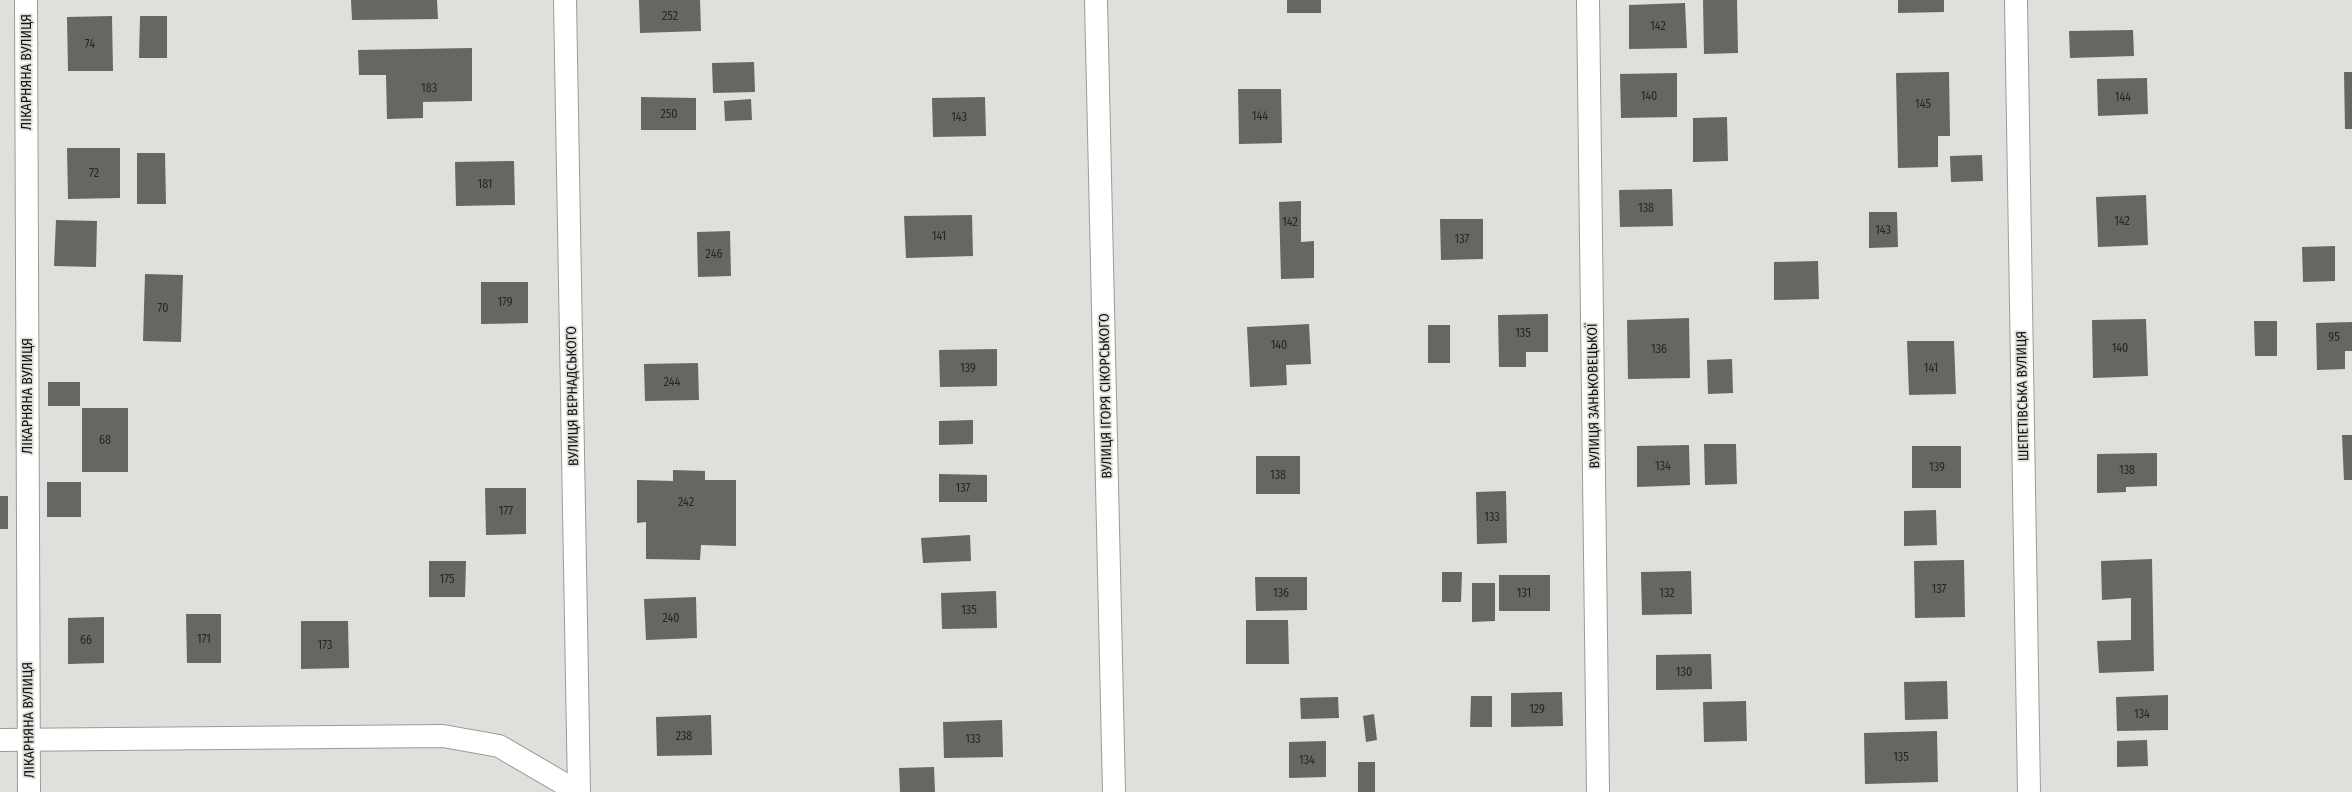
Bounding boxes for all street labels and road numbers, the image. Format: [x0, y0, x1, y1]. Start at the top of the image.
street label: ЛІКАРНЯНА ВУЛИЦЯ [18, 14, 35, 130]
street label: ВУЛИЦЯ ІГОРЯ СІКОРСЬКОГО [1096, 313, 1115, 479]
street label: ВУЛИЦЯ ЗАНЬКОВЕЦЬКОЇ [1584, 323, 1603, 469]
street label: ВУЛИЦЯ ВЕРНАДСЬКОГО [563, 326, 582, 466]
street label: ШЕПЕТІВСЬКА ВУЛИЦЯ [2013, 331, 2032, 461]
street label: ЛІКАРНЯНА ВУЛИЦЯ [19, 338, 36, 454]
street label: ЛІКАРНЯНА ВУЛИЦЯ [19, 662, 38, 778]

